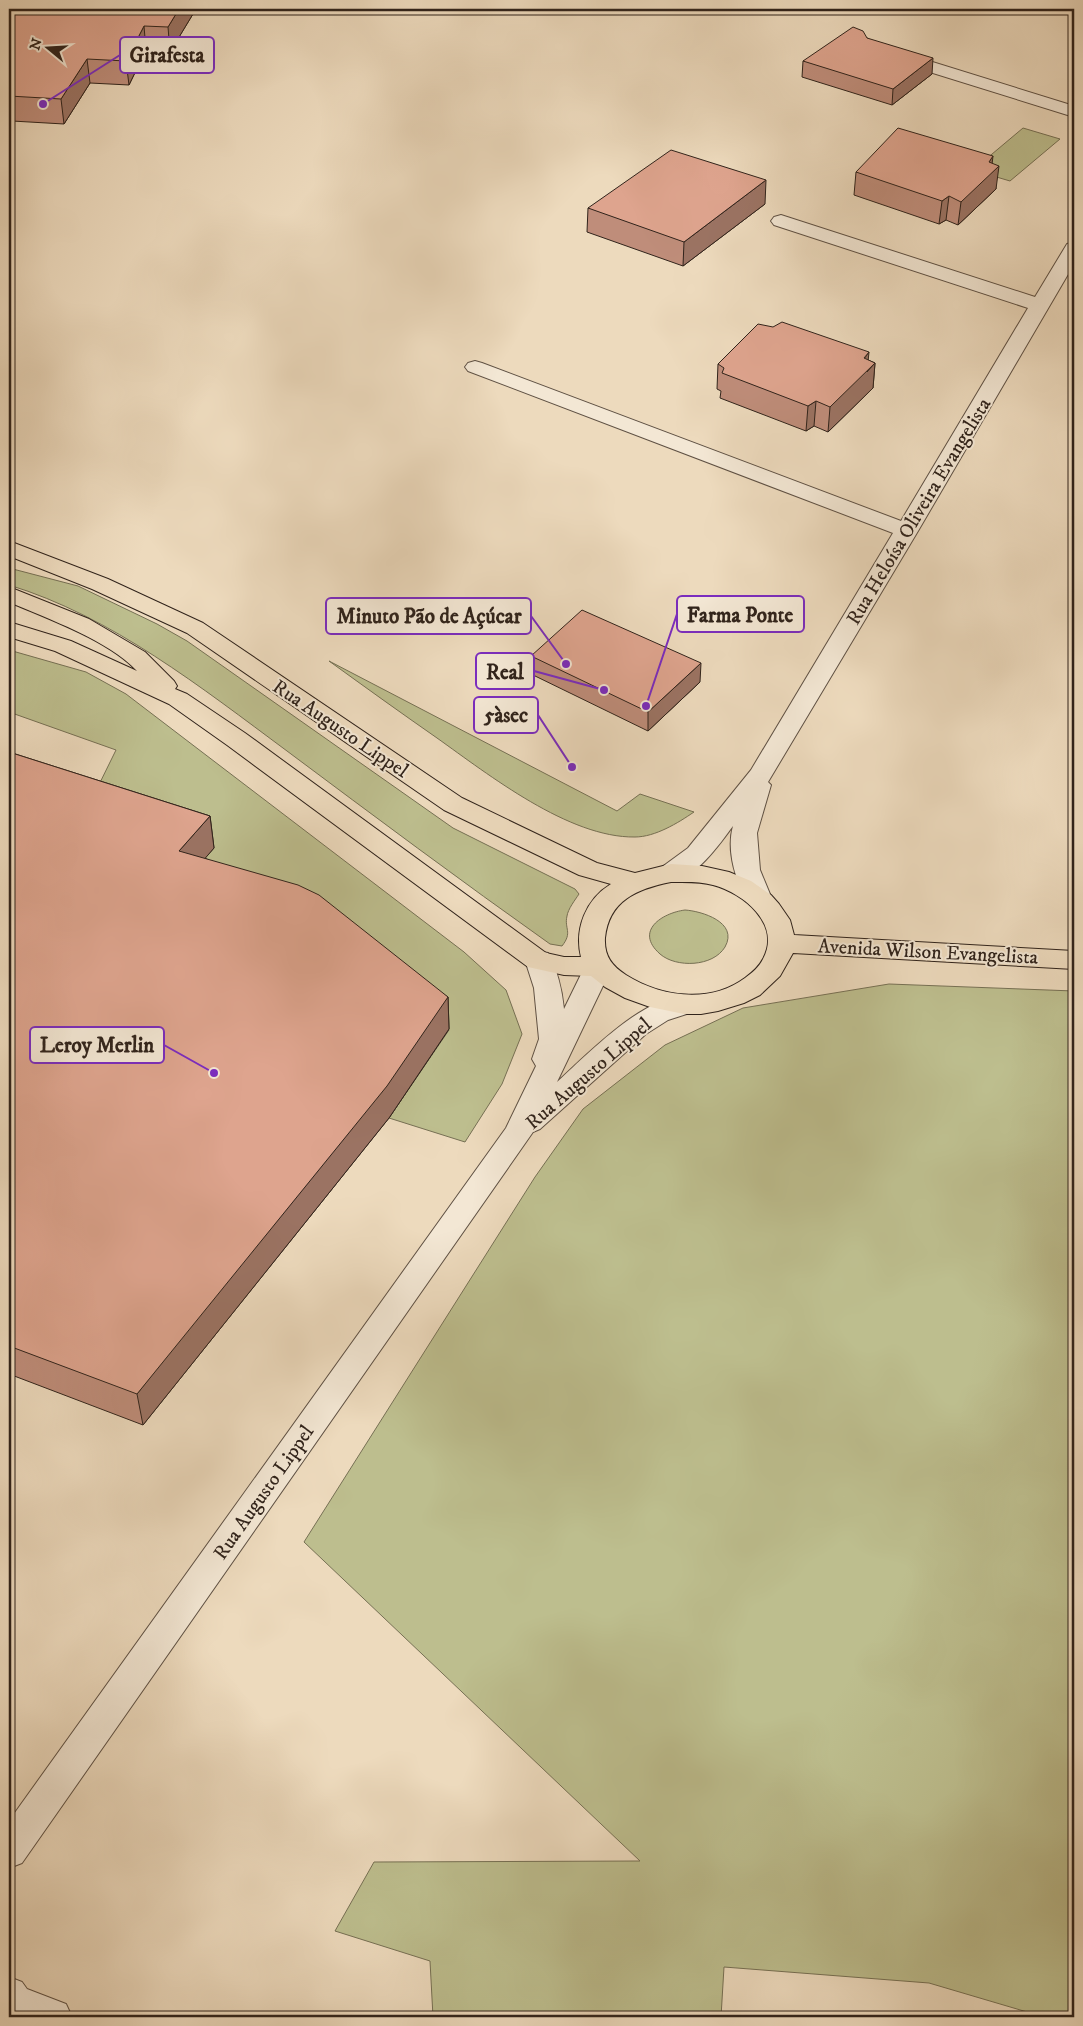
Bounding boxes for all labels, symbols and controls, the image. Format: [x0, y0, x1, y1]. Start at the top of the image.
north arrow [22, 22, 72, 72]
text: N [26, 36, 47, 53]
callout: Girafesta [120, 37, 214, 73]
text: Girafesta [130, 43, 205, 69]
street label: Rua Heloísa Oliveira Evangelista [841, 393, 997, 630]
callout: Farma Ponte [677, 596, 804, 632]
callout: Minuto Pão de Açúcar [326, 598, 531, 634]
text: Farma Ponte [687, 603, 794, 629]
text: Minuto Pão de Açúcar [337, 604, 523, 630]
callout: Real [476, 653, 534, 689]
text: Real [486, 660, 525, 686]
street label: Rua Augusto Lippel [267, 675, 413, 784]
callout: 5àsec [474, 697, 538, 733]
text: 5àsec [483, 703, 528, 729]
street label: Avenida Wilson Evangelista [817, 934, 1039, 971]
street label: Rua Augusto Lippel [521, 1013, 657, 1136]
callout: Leroy Merlin [30, 1027, 164, 1063]
text: Leroy Merlin [40, 1033, 155, 1059]
street label: Rua Augusto Lippel [209, 1421, 320, 1565]

